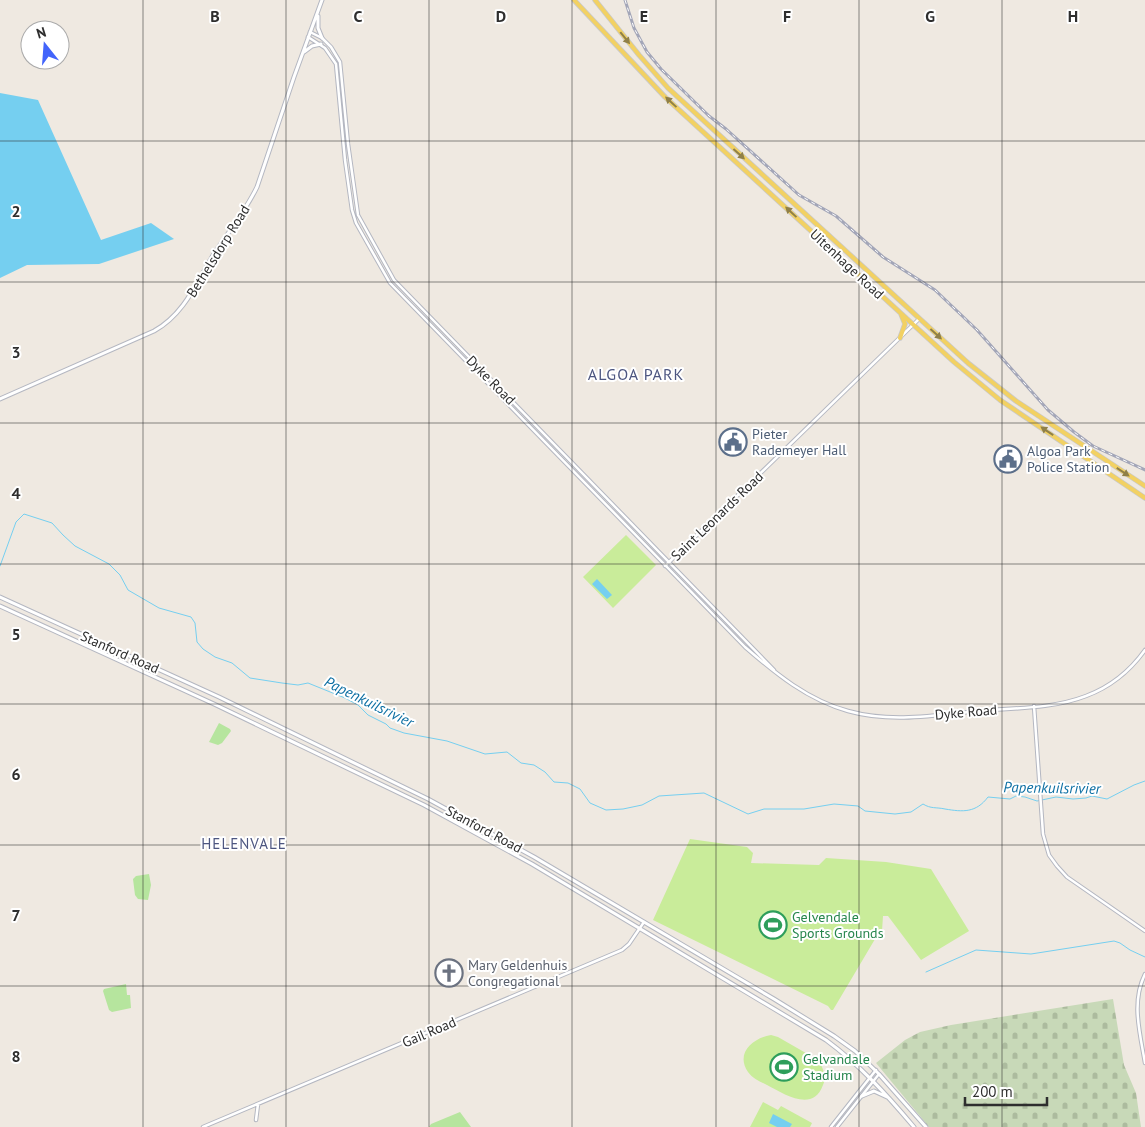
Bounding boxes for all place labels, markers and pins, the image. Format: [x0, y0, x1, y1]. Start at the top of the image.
place label: Pieter Rademeyer Hall [752, 425, 846, 459]
public building icon: Pieter Rademeyer Hall [718, 427, 748, 457]
place label: Algoa Park Police Station [1027, 442, 1109, 476]
public building icon: Algoa Park Police Station [993, 444, 1023, 474]
place label: Gelvendale Sports Grounds [792, 908, 884, 942]
sports icon: Gelvendale Sports Grounds [758, 910, 788, 940]
place label: Mary Geldenhuis Congregational [468, 956, 568, 990]
church icon: Mary Geldenhuis Congregational [434, 958, 464, 988]
place label: Gelvandale Stadium [803, 1050, 870, 1084]
sports icon: Gelvandale Stadium [769, 1052, 799, 1082]

